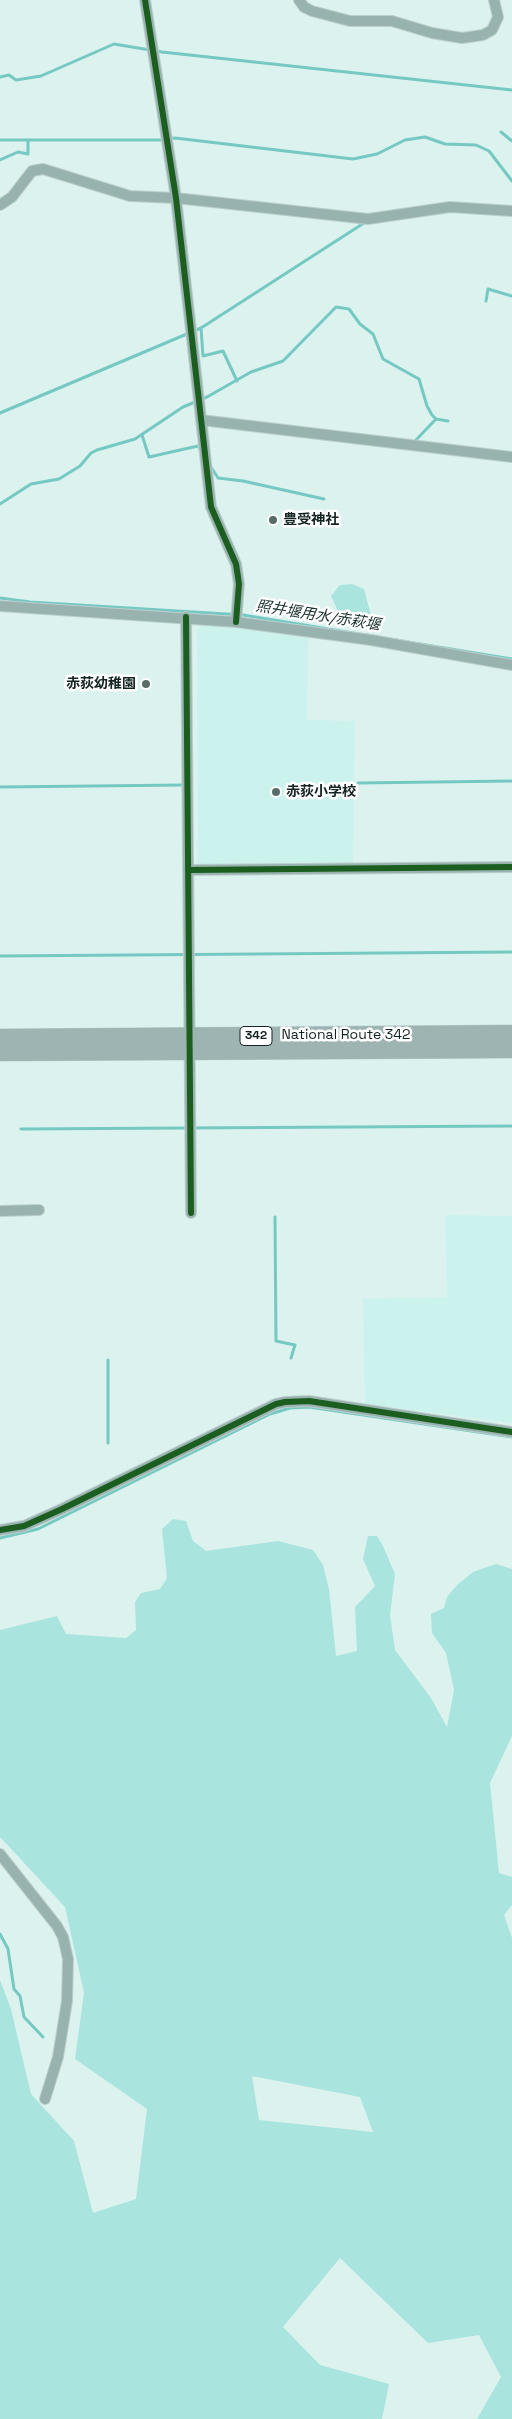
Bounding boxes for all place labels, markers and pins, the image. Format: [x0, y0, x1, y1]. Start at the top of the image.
place label: 豊受神社 [283, 512, 339, 528]
marker: 豊受神社 [267, 514, 279, 526]
place label: 赤荻幼稚園 [66, 676, 136, 692]
marker: 赤荻幼稚園 [140, 678, 152, 690]
place label: 赤荻小学校 [286, 784, 356, 800]
marker: 赤荻小学校 [270, 786, 282, 798]

